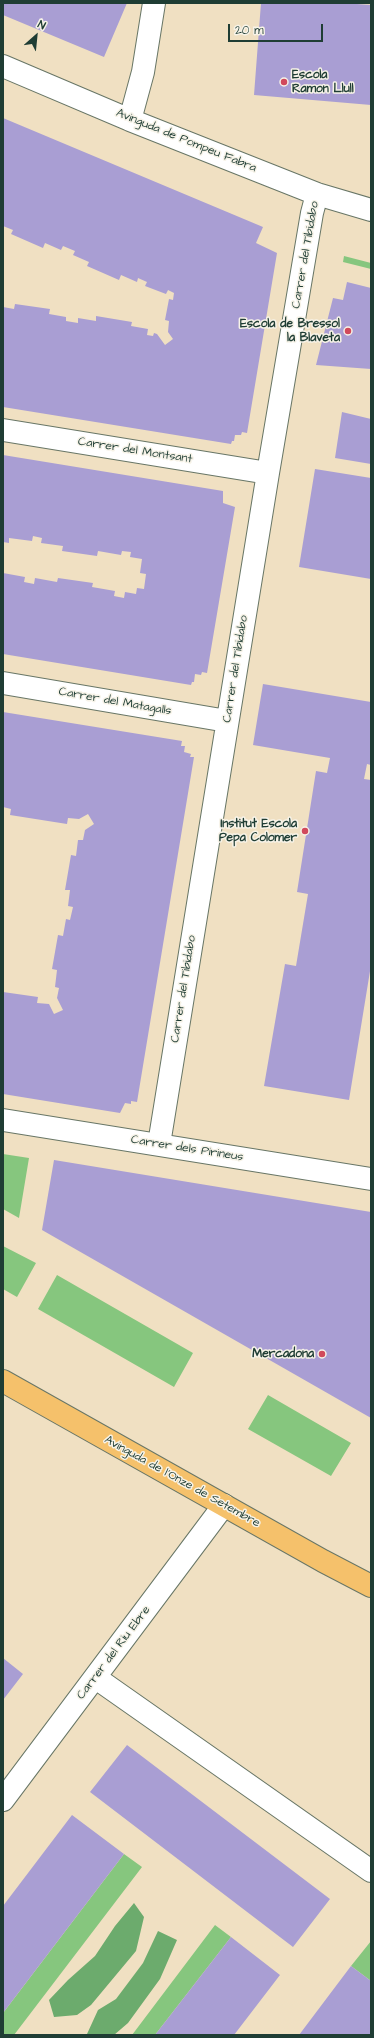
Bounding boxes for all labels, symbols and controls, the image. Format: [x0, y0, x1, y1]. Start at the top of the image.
north arrow [16, 16, 56, 56]
scale bar [230, 16, 325, 42]
text: N [35, 17, 48, 33]
text: 20 m [235, 22, 264, 39]
place label: Escola Ramon Llull [292, 68, 354, 96]
marker: Escola Ramon Llull [279, 77, 289, 87]
street label: Avinguda de Pompeu Fabra [114, 106, 258, 176]
street label: Carrer del Tibidabo [289, 200, 323, 310]
place label: Escola de Bressol la Blaveta [240, 317, 340, 345]
marker: Escola de Bressol la Blaveta [343, 326, 353, 336]
street label: Carrer del Montsant [77, 435, 193, 467]
street label: Carrer del Tibidabo [220, 614, 252, 724]
street label: Carrer del Matagalls [58, 685, 172, 719]
place label: Institut Escola Pepa Colomer [219, 817, 297, 845]
marker: Institut Escola Pepa Colomer [300, 826, 310, 836]
street label: Carrer del Tibidabo [168, 934, 200, 1044]
street label: Carrer dels Pirineus [130, 1133, 244, 1165]
place label: Mercadona [252, 1347, 314, 1361]
marker: Mercadona [317, 1349, 327, 1359]
street label: Avinguda de l'Onze de Setembre [102, 1433, 262, 1531]
street label: Carrer del Riu Ebre [74, 1603, 154, 1703]

